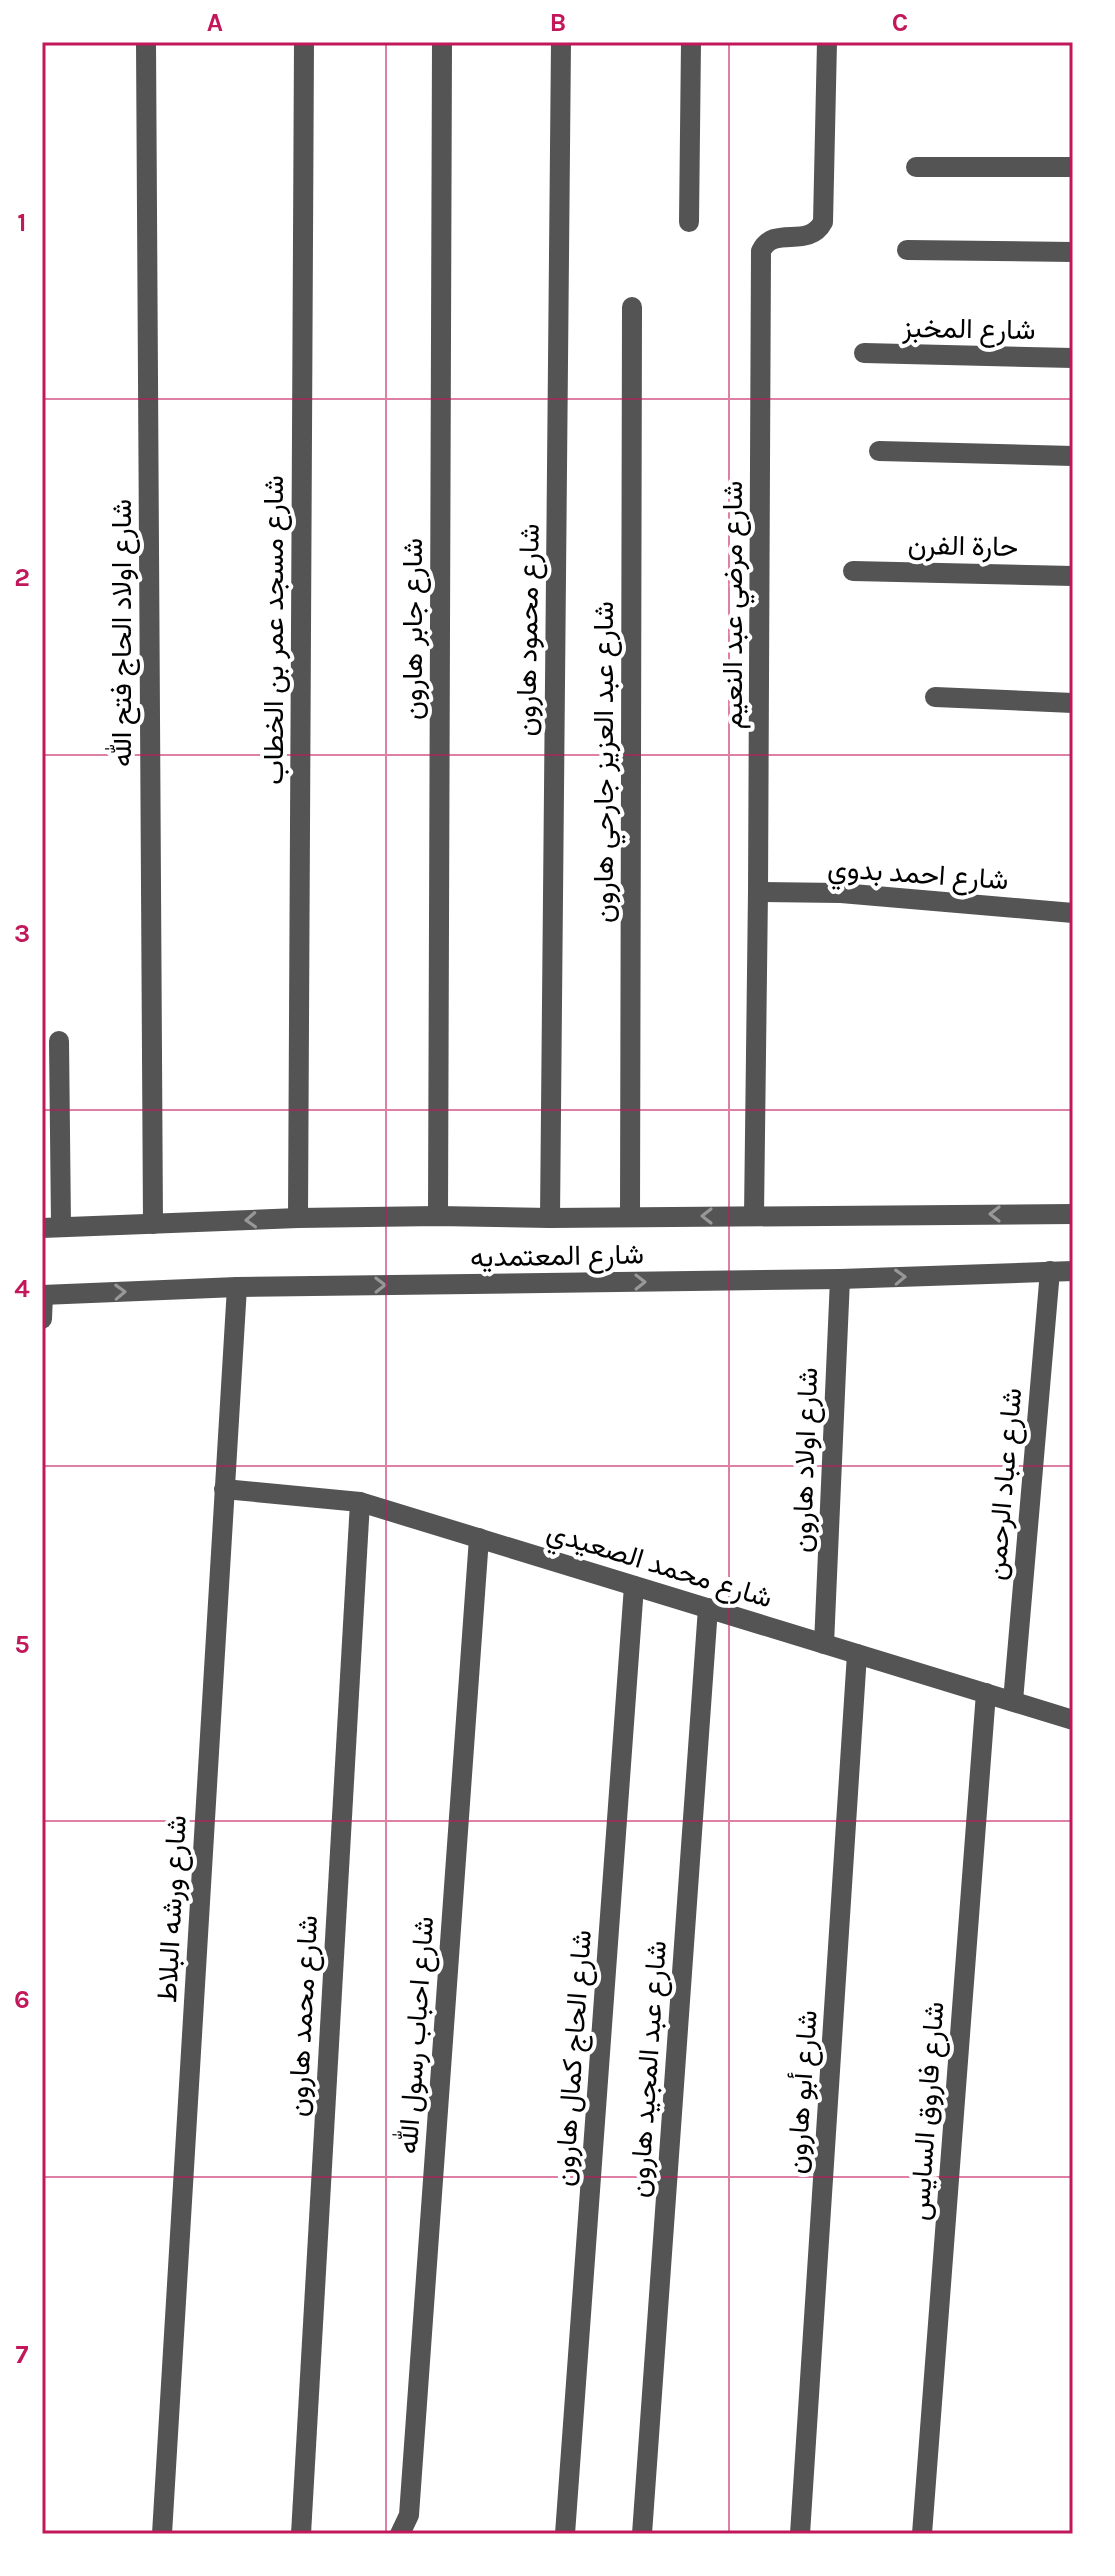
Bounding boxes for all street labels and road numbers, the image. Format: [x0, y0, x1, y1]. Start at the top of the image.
street label: شارع المخبز [901, 311, 1036, 348]
street label: شارع مسجد عمر بن الخطاب [257, 475, 292, 785]
street label: شارع مرضي عبد النعيم [716, 481, 755, 729]
street label: شارع اولاد الحاج فتح الله [105, 499, 141, 767]
street label: شارع محمود هارون [509, 523, 548, 737]
street label: حارة الفرن [907, 528, 1019, 564]
street label: شارع جابر هارون [396, 538, 431, 720]
street label: شارع عبد العزيز جارحي هارون [587, 601, 626, 923]
street label: شارع احمد بدوي [826, 851, 1009, 902]
street label: شارع المعتمديه [470, 1237, 644, 1276]
street label: شارع اولاد هارون [785, 1367, 826, 1553]
street label: شارع عباد الرحمن [979, 1387, 1030, 1582]
street label: شارع محمد الصعيدي [541, 1514, 777, 1620]
street label: شارع ورشه البلاط [150, 1814, 195, 2004]
street label: شارع محمد هارون [281, 1914, 326, 2118]
street label: شارع احباب رسول الله [391, 1915, 442, 2155]
street label: شارع الحاج كمال هارون [547, 1929, 600, 2188]
street label: شارع عبد المجيد هارون [622, 1939, 675, 2199]
street label: شارع فاروق السايس [902, 2000, 953, 2222]
street label: شارع أبو هارون [779, 2009, 826, 2175]

